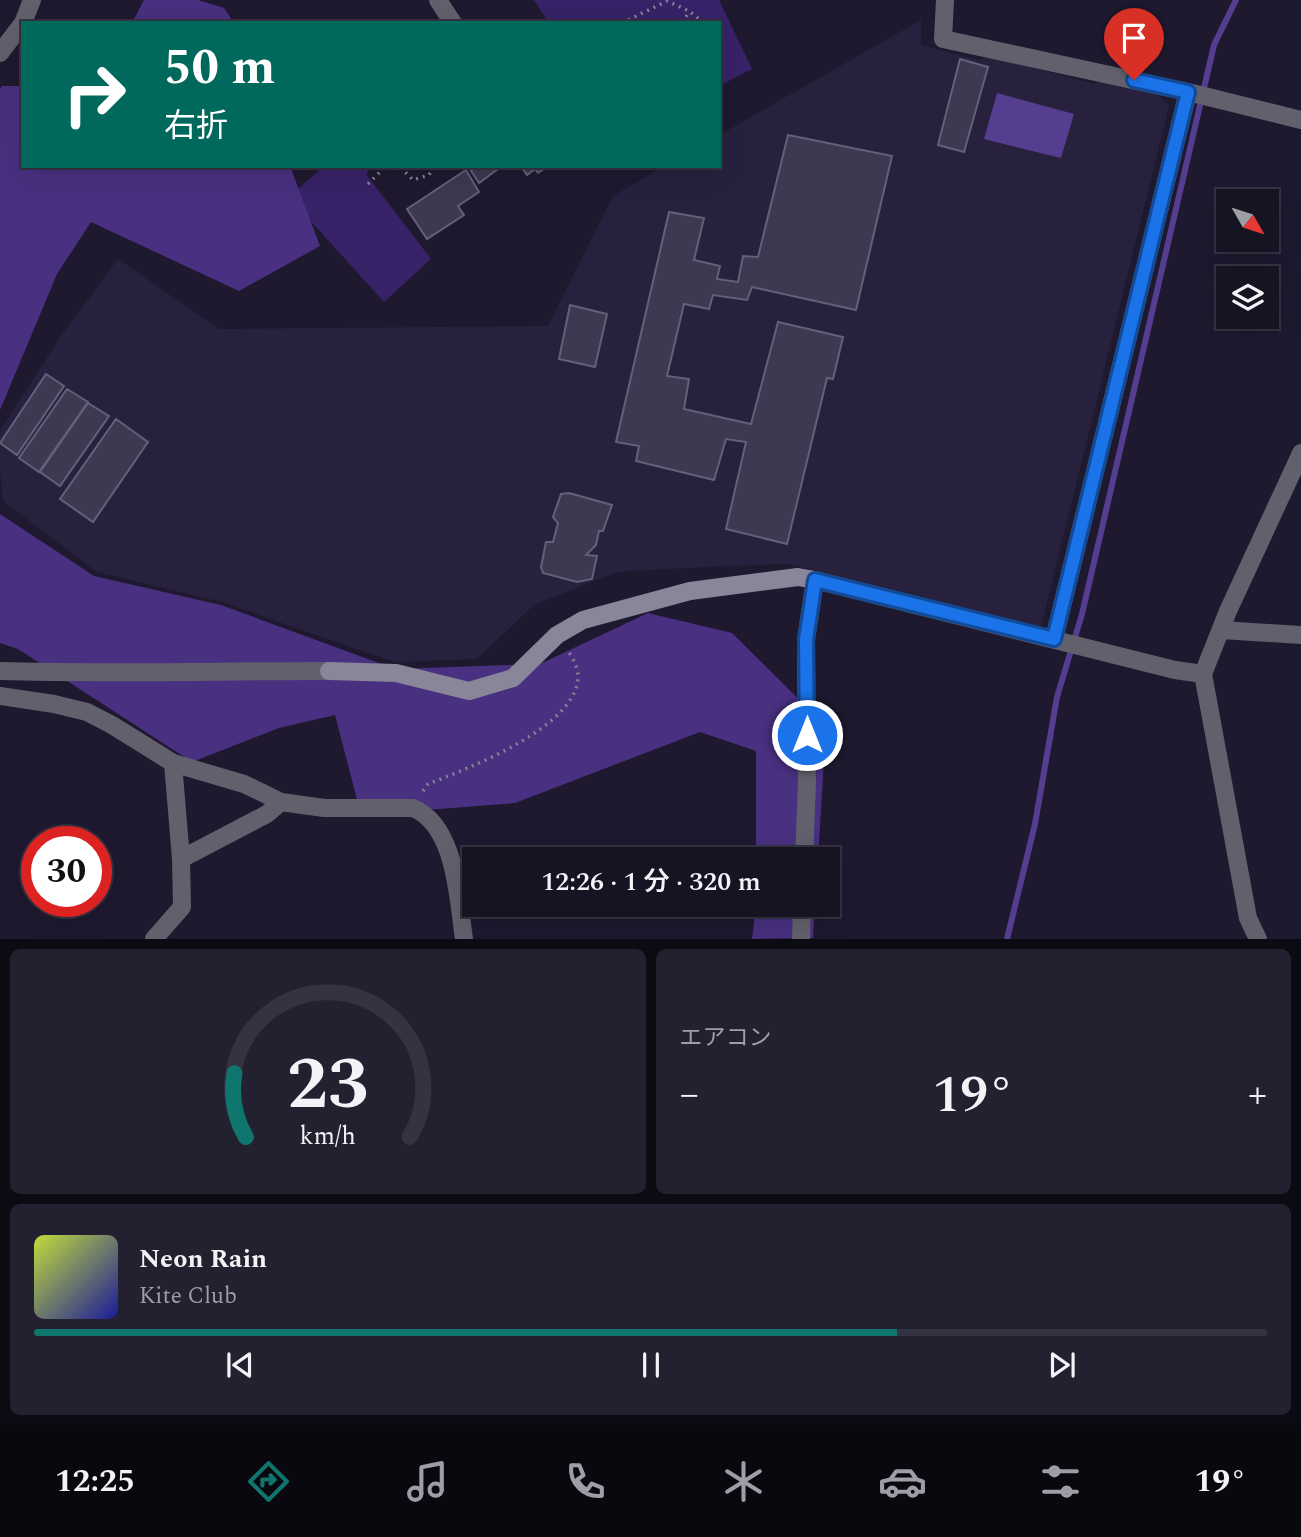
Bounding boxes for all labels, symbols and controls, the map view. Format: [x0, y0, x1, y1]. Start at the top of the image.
pin [1104, 8, 1164, 80]
icon: arrive [1115, 19, 1153, 57]
text: 50 m [164, 31, 275, 106]
icon: right [49, 49, 140, 140]
text: 右折 [164, 102, 228, 151]
north arrow [1216, 189, 1279, 252]
map controls [1216, 189, 1279, 329]
button: layers [1216, 266, 1279, 329]
position arrow [770, 698, 844, 772]
speed limit sign: 30 [21, 826, 112, 917]
text: 12:26 · 1 分 · 320 m [541, 862, 761, 902]
text: エアコン [680, 1021, 772, 1056]
text: 23 [287, 1031, 369, 1142]
text: 19° [932, 1056, 1014, 1135]
text: − [680, 1066, 699, 1124]
text: + [1248, 1066, 1267, 1124]
text: km/h [300, 1118, 356, 1156]
text: Neon Rain [139, 1239, 267, 1279]
text: Kite Club [139, 1279, 237, 1314]
icon: previous [221, 1346, 259, 1384]
icon: pause [632, 1346, 670, 1384]
icon: next [1043, 1346, 1081, 1384]
text: 12:25 [55, 1457, 135, 1506]
icon: directions [244, 1457, 293, 1506]
icon: music [403, 1457, 452, 1506]
icon: phone [561, 1457, 610, 1506]
icon: climate [719, 1457, 768, 1506]
icon: car [878, 1457, 927, 1506]
icon: filters [1036, 1457, 1085, 1506]
text: 19° [1194, 1457, 1246, 1506]

